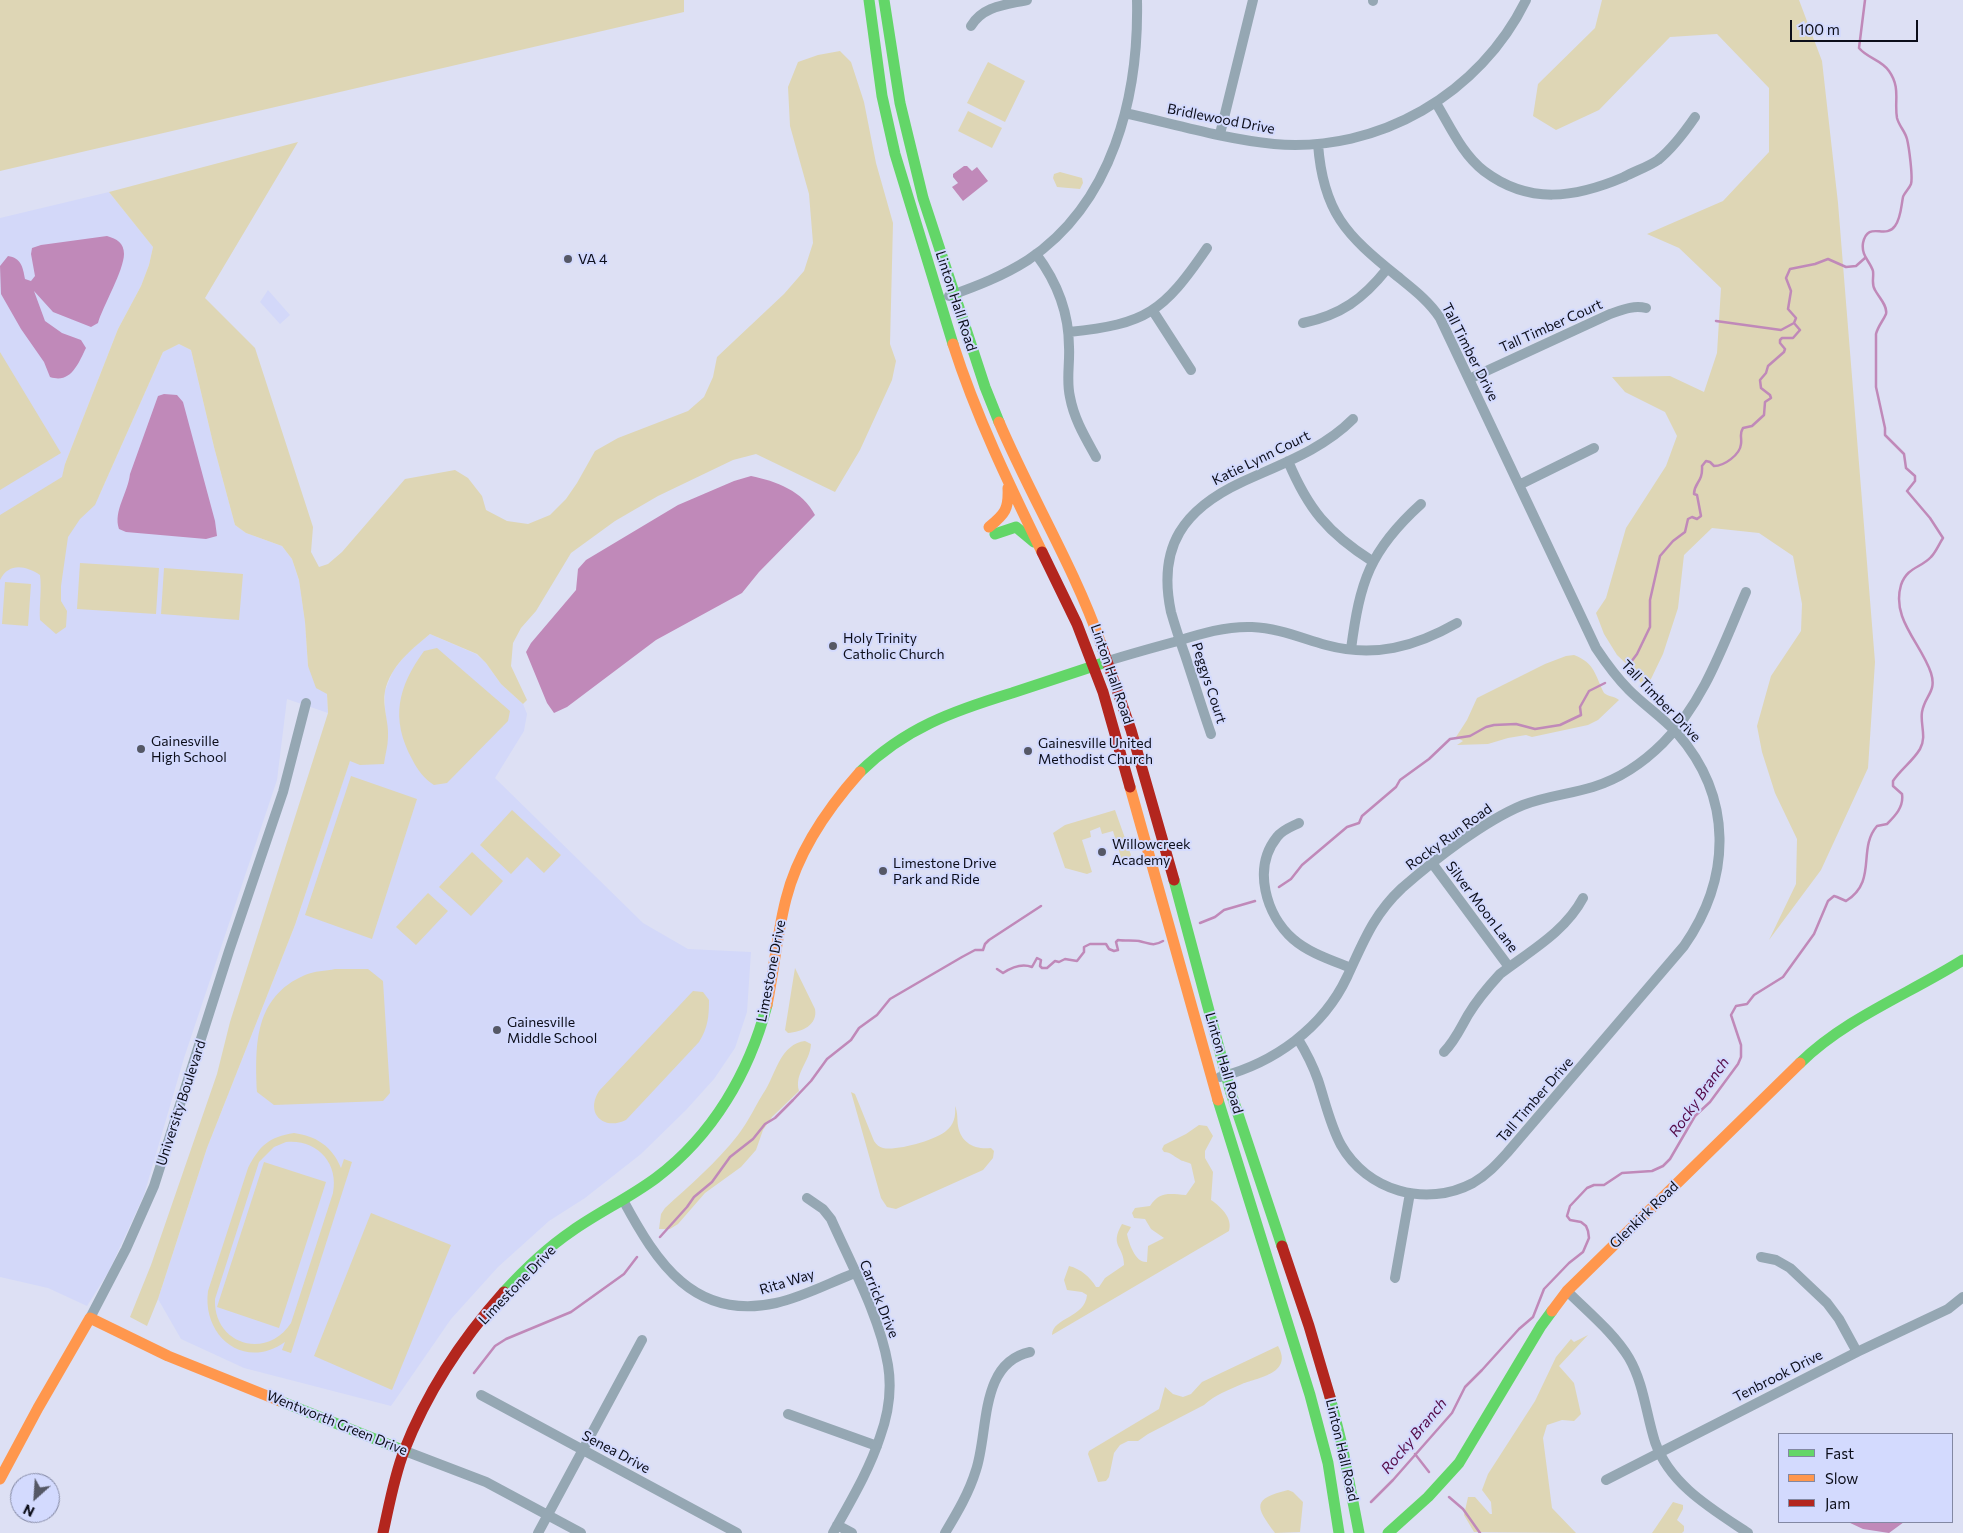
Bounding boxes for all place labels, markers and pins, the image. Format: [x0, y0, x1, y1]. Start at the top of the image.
place label: VA 4 [578, 251, 607, 267]
marker: VA 4 [562, 253, 574, 265]
place label: Holy Trinity Catholic Church [843, 630, 945, 662]
marker: Holy Trinity Catholic Church [827, 640, 839, 652]
place label: Gainesville High School [151, 733, 227, 766]
place label: Gainesville United Methodist Church [1038, 735, 1153, 768]
marker: Gainesville High School [135, 743, 147, 755]
marker: Gainesville United Methodist Church [1022, 745, 1034, 757]
place label: Willowcreek Academy [1112, 836, 1191, 869]
marker: Willowcreek Academy [1096, 846, 1108, 858]
place label: Limestone Drive Park and Ride [893, 855, 996, 888]
marker: Limestone Drive Park and Ride [877, 865, 889, 877]
place label: Gainesville Middle School [507, 1014, 597, 1046]
marker: Gainesville Middle School [491, 1024, 503, 1036]

